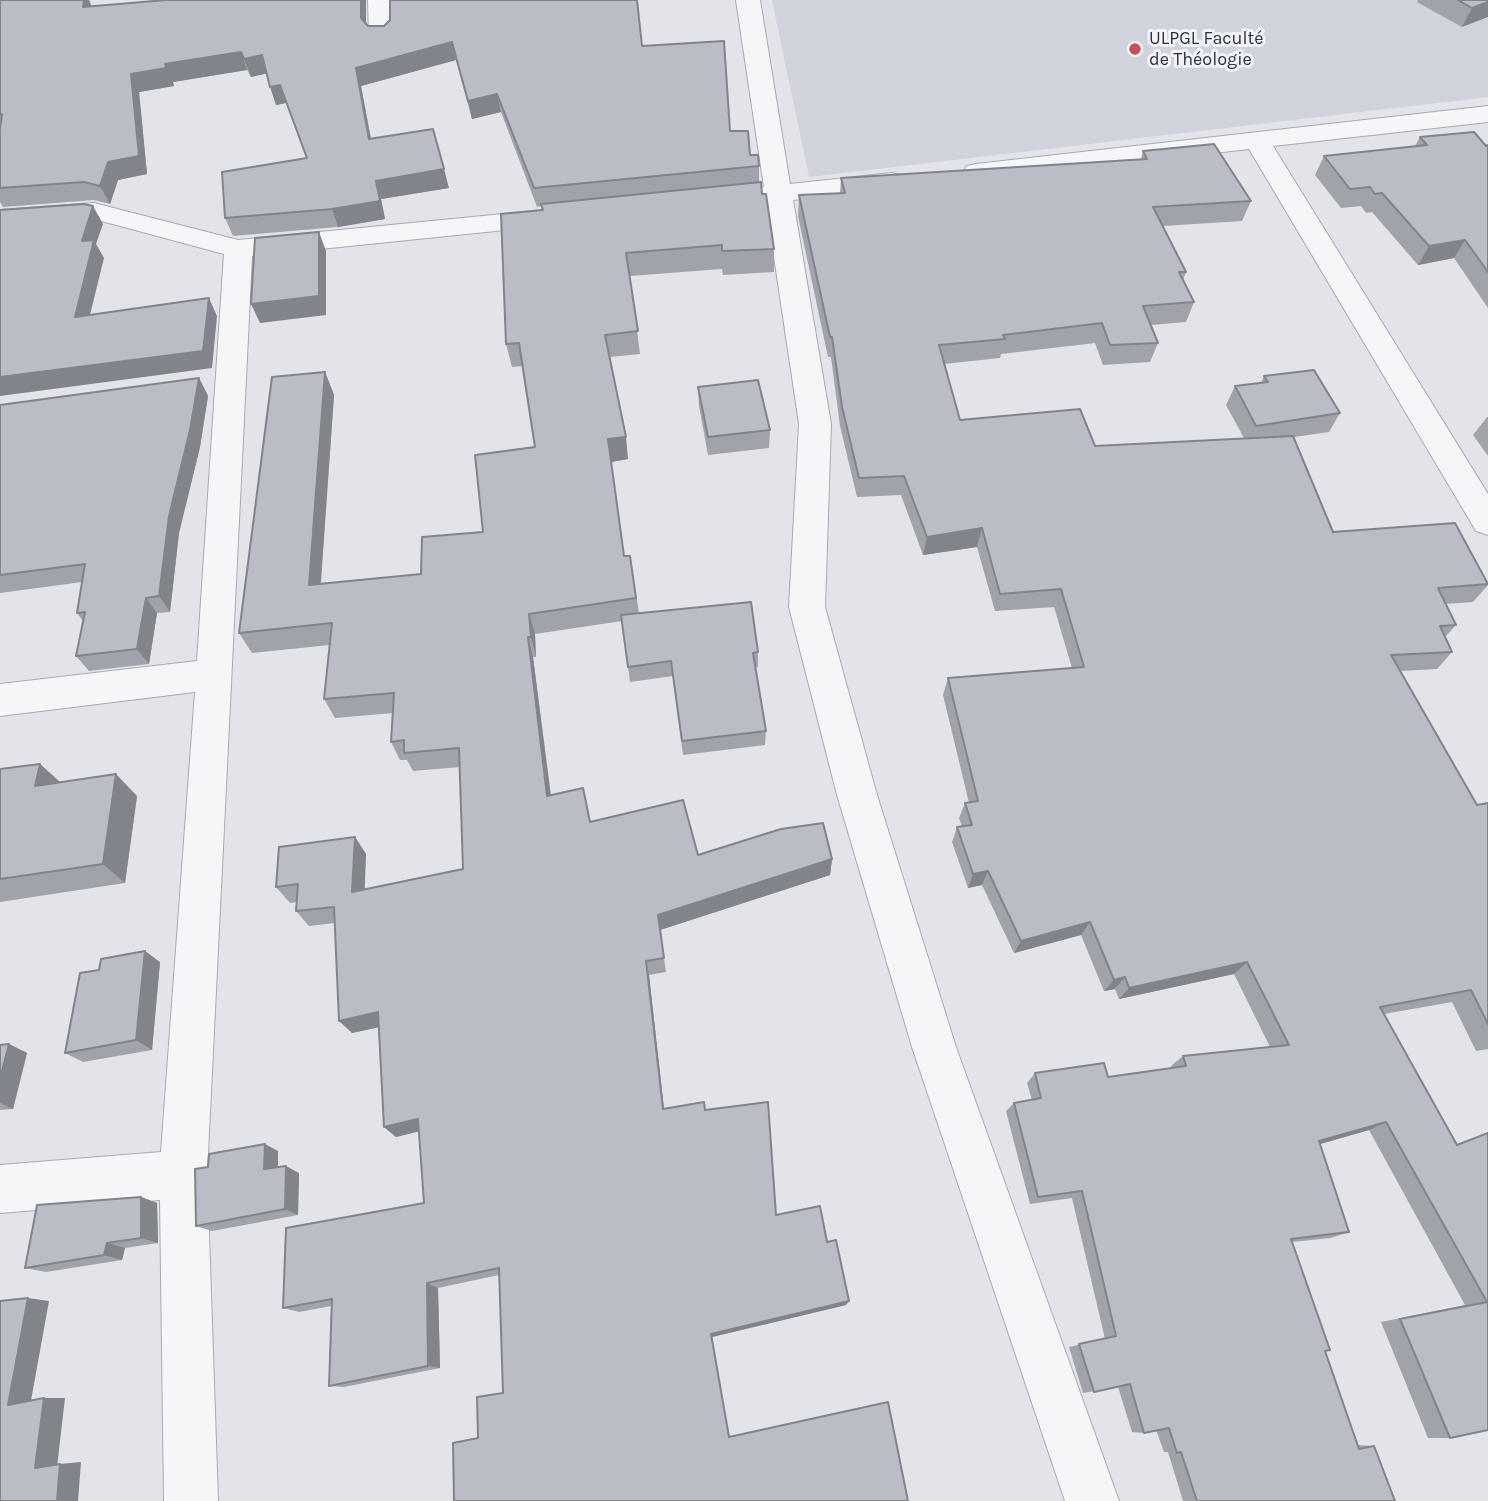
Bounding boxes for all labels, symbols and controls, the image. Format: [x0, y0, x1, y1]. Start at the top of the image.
place label: ULPGL Faculté de Théologie [1149, 28, 1264, 70]
marker: ULPGL Faculté de Théologie [1127, 41, 1143, 57]

